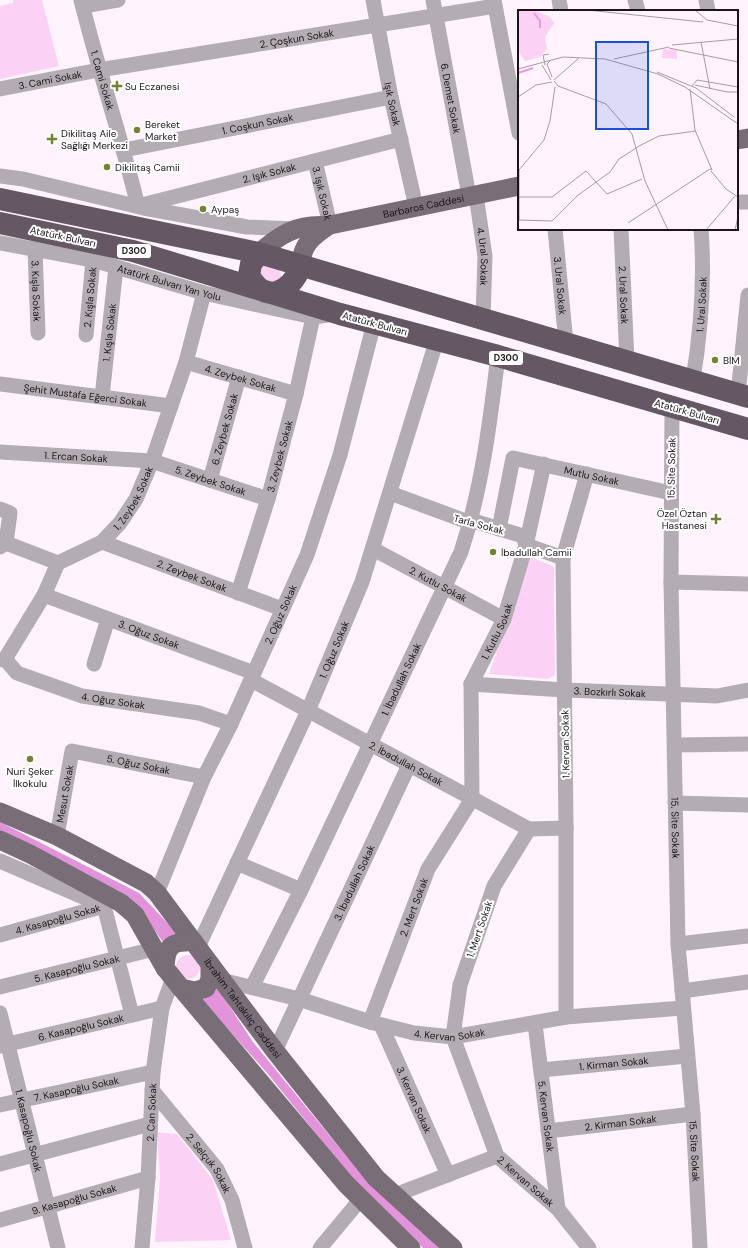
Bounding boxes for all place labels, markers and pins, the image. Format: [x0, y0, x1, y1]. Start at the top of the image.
place label: Su Eczanesi [125, 80, 179, 93]
marker: Su Eczanesi [112, 81, 122, 91]
place label: Bereket Market [145, 118, 180, 143]
marker: Bereket Market [132, 125, 142, 135]
place label: Dikilitaş Aile Sağlığı Merkezi [61, 127, 128, 152]
marker: Dikilitaş Aile Sağlığı Merkezi [46, 133, 58, 145]
place label: Dikilitaş Camii [115, 161, 180, 174]
marker: Dikilitaş Camii [102, 162, 112, 172]
place label: Aypaş [211, 203, 239, 216]
marker: Aypaş [198, 204, 208, 214]
place label: BİM [723, 354, 740, 367]
marker: BİM [710, 355, 720, 365]
place label: Özel Öztan Hastanesi [657, 507, 707, 532]
marker: Özel Öztan Hastanesi [710, 513, 722, 525]
place label: İbadullah Camii [501, 546, 572, 559]
marker: İbadullah Camii [488, 547, 498, 557]
marker: Nuri Şeker İlkokulu [25, 754, 35, 764]
place label: Nuri Şeker İlkokulu [7, 765, 54, 790]

